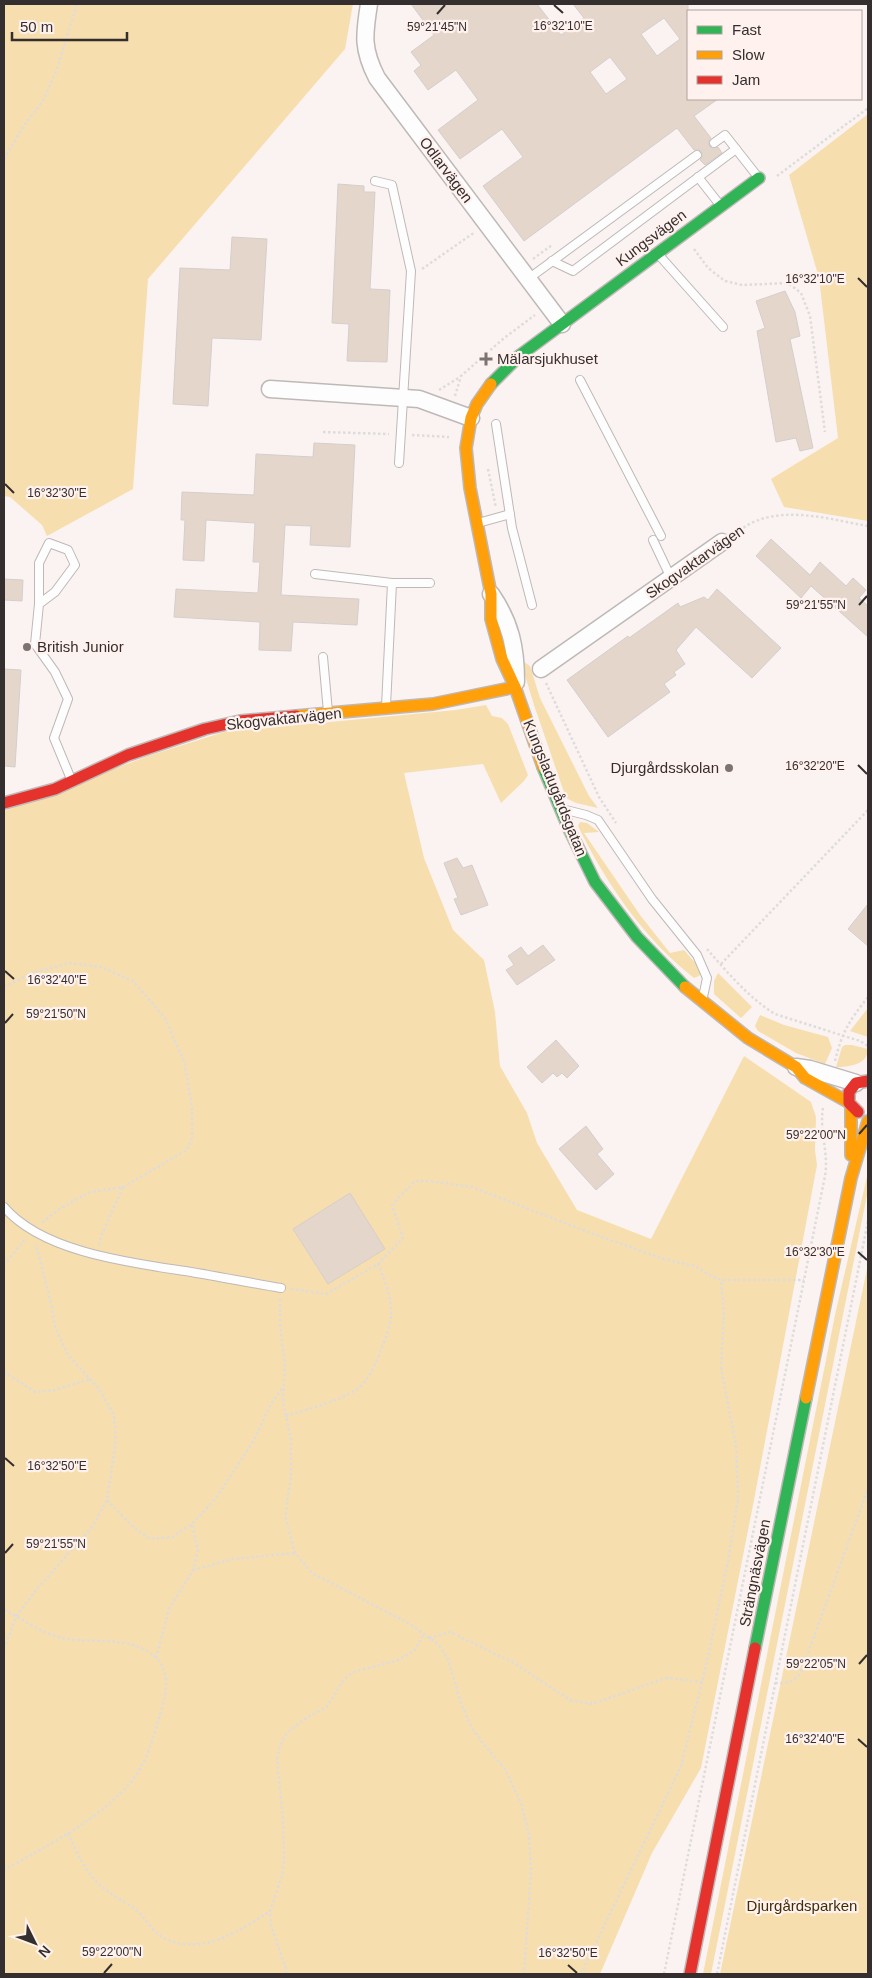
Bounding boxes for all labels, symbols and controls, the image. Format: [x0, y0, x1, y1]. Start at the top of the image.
scale bar [12, 10, 128, 42]
legend [687, 10, 862, 100]
text: 50 m [20, 18, 53, 35]
text: 16°32'10"E [533, 19, 593, 33]
text: 59°21'45"N [407, 20, 467, 34]
text: Fast [732, 21, 762, 38]
text: Slow [732, 46, 765, 63]
text: Jam [732, 71, 760, 88]
street label: Odlarvägen [416, 134, 477, 206]
street label: Kungsvägen [612, 206, 689, 269]
text: 16°32'10"E [785, 272, 845, 286]
place label: Mälarsjukhuset [497, 350, 599, 367]
marker: Mälarsjukhuset [479, 352, 493, 366]
text: 16°32'30"E [27, 486, 87, 500]
street label: Skogvaktarvägen [642, 521, 747, 602]
text: 59°21'55"N [786, 598, 846, 612]
place label: British Junior [37, 638, 124, 655]
marker: British Junior [21, 641, 33, 653]
street label: Skogvaktarvägen [225, 704, 342, 733]
street label: Kungsladugårdsgatan [520, 717, 591, 859]
place label: Djurgårdsskolan [611, 759, 719, 776]
text: 16°32'20"E [785, 759, 845, 773]
marker: Djurgårdsskolan [723, 762, 735, 774]
text: 16°32'40"E [27, 973, 87, 987]
text: 59°21'50"N [26, 1007, 86, 1021]
text: 59°22'00"N [786, 1128, 846, 1142]
text: 16°32'30"E [785, 1245, 845, 1259]
text: 16°32'50"E [27, 1459, 87, 1473]
street label: Strängnäsvägen [736, 1518, 773, 1628]
text: 59°21'55"N [26, 1537, 86, 1551]
text: 59°22'05"N [786, 1657, 846, 1671]
text: 16°32'40"E [785, 1732, 845, 1746]
park label: Djurgårdsparken [747, 1897, 857, 1914]
north arrow [10, 1918, 60, 1968]
text: N [35, 1943, 54, 1961]
text: 59°22'00"N [82, 1945, 142, 1959]
text: 16°32'50"E [538, 1946, 598, 1960]

